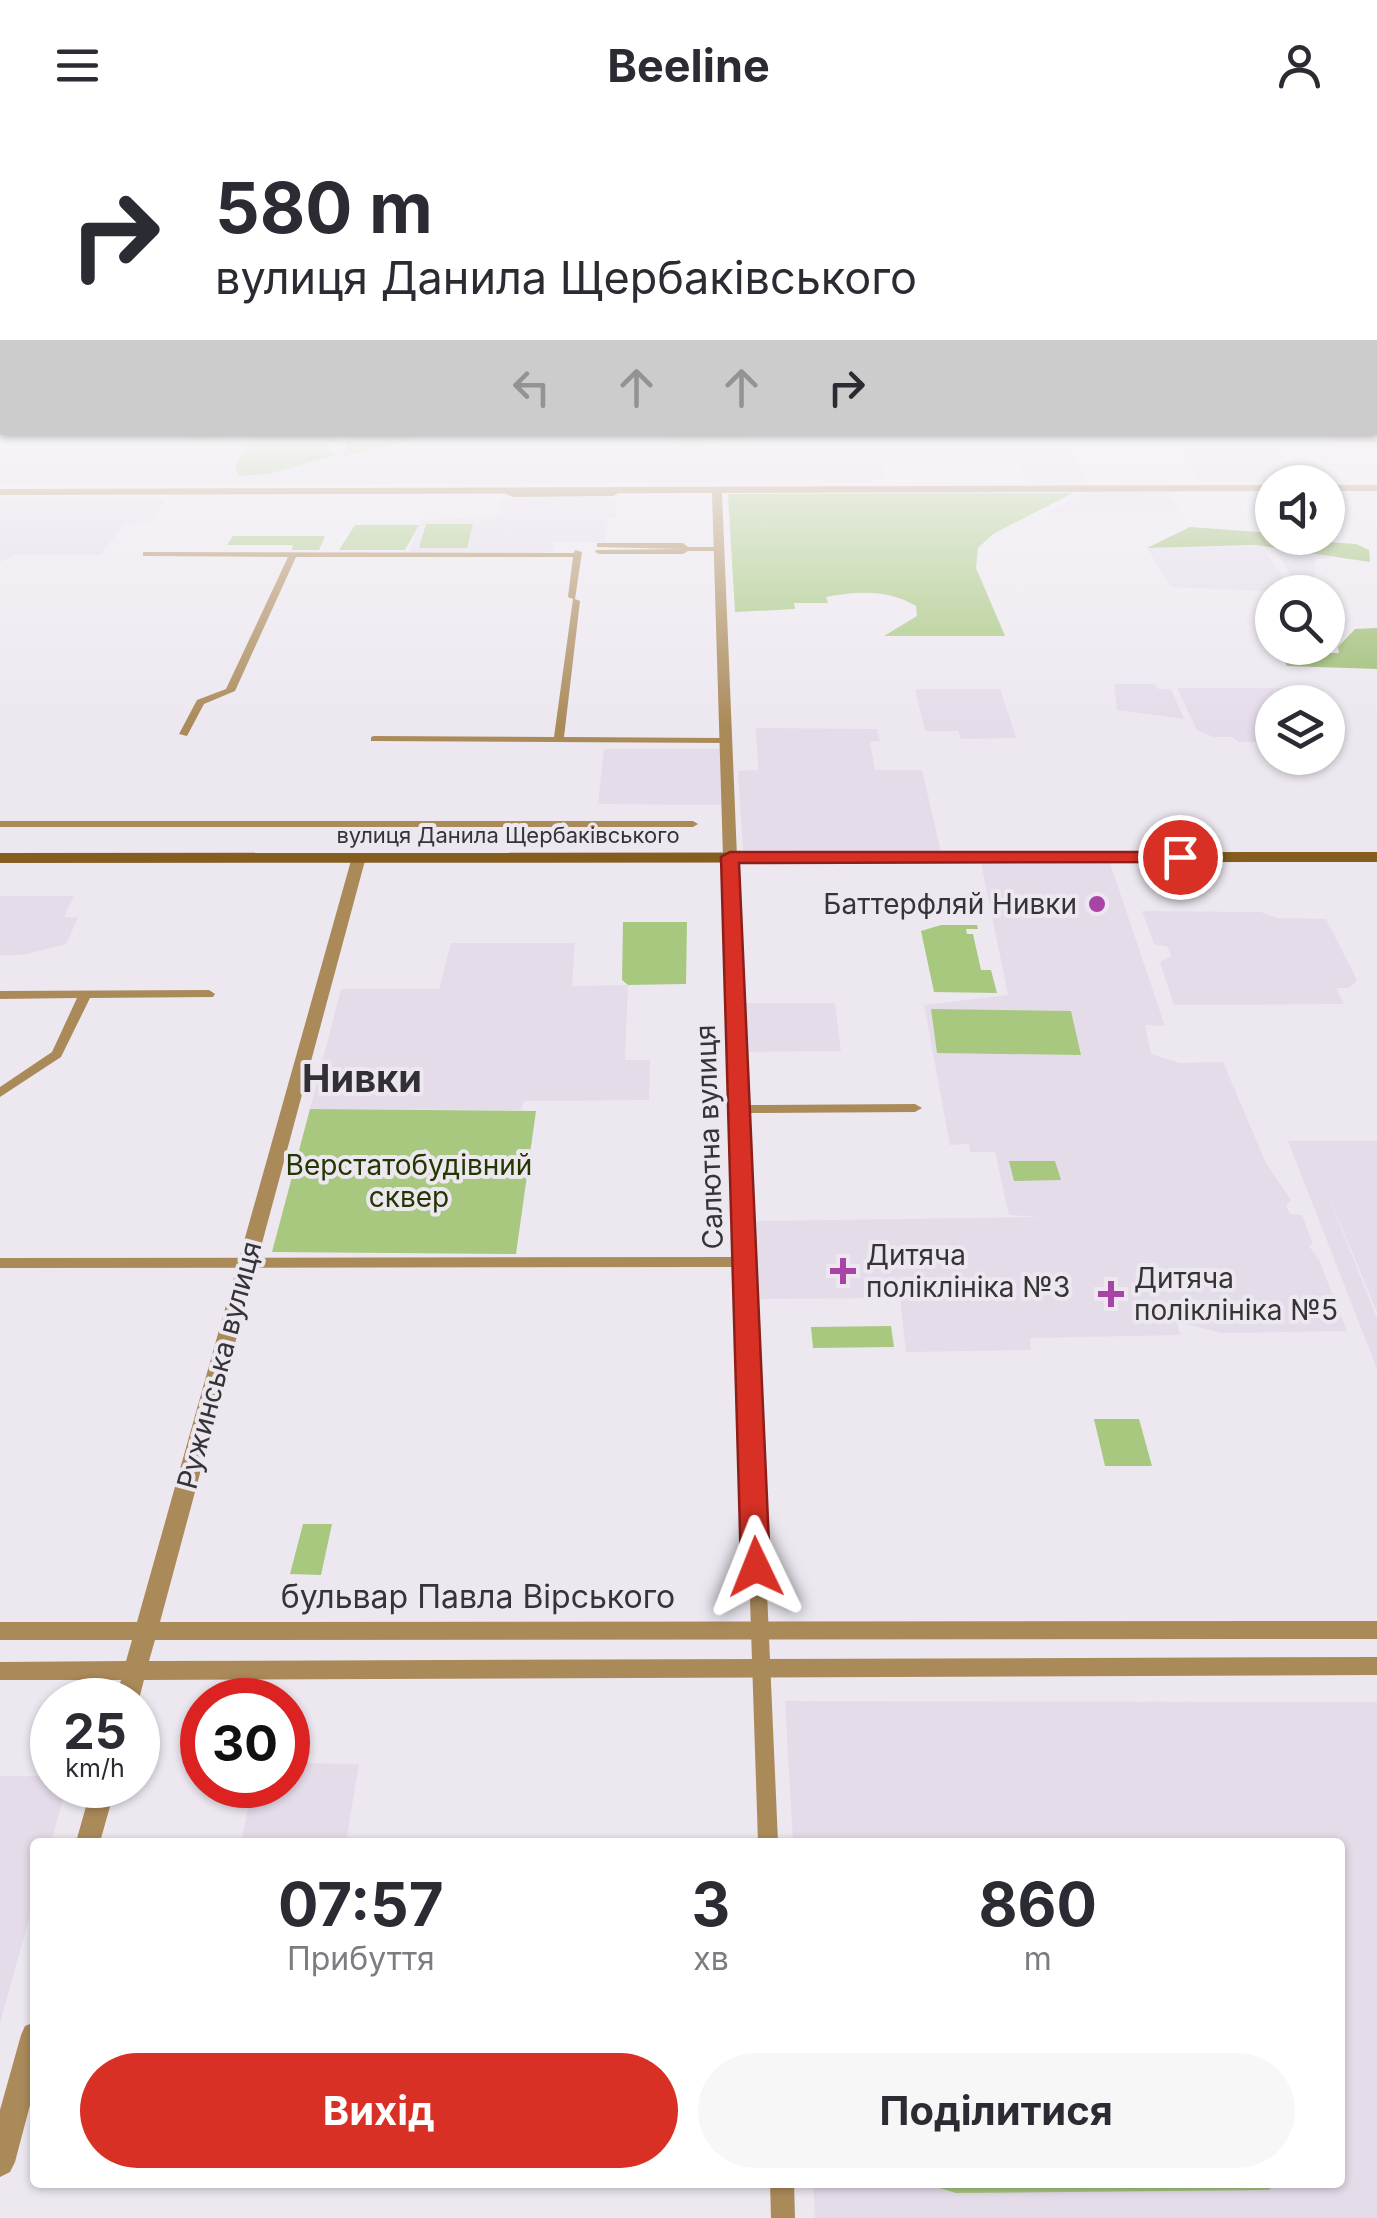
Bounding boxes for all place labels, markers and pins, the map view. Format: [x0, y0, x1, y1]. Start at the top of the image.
pin [1138, 815, 1223, 900]
place label: Баттерфляй Нивки [823, 887, 1077, 921]
marker: Баттерфляй Нивки [1086, 893, 1108, 915]
place label: Дитяча поліклініка №3 [866, 1238, 1070, 1304]
marker: Дитяча поліклініка №3 [830, 1258, 856, 1284]
place label: Дитяча поліклініка №5 [1134, 1261, 1338, 1327]
marker: Дитяча поліклініка №5 [1098, 1281, 1124, 1307]

